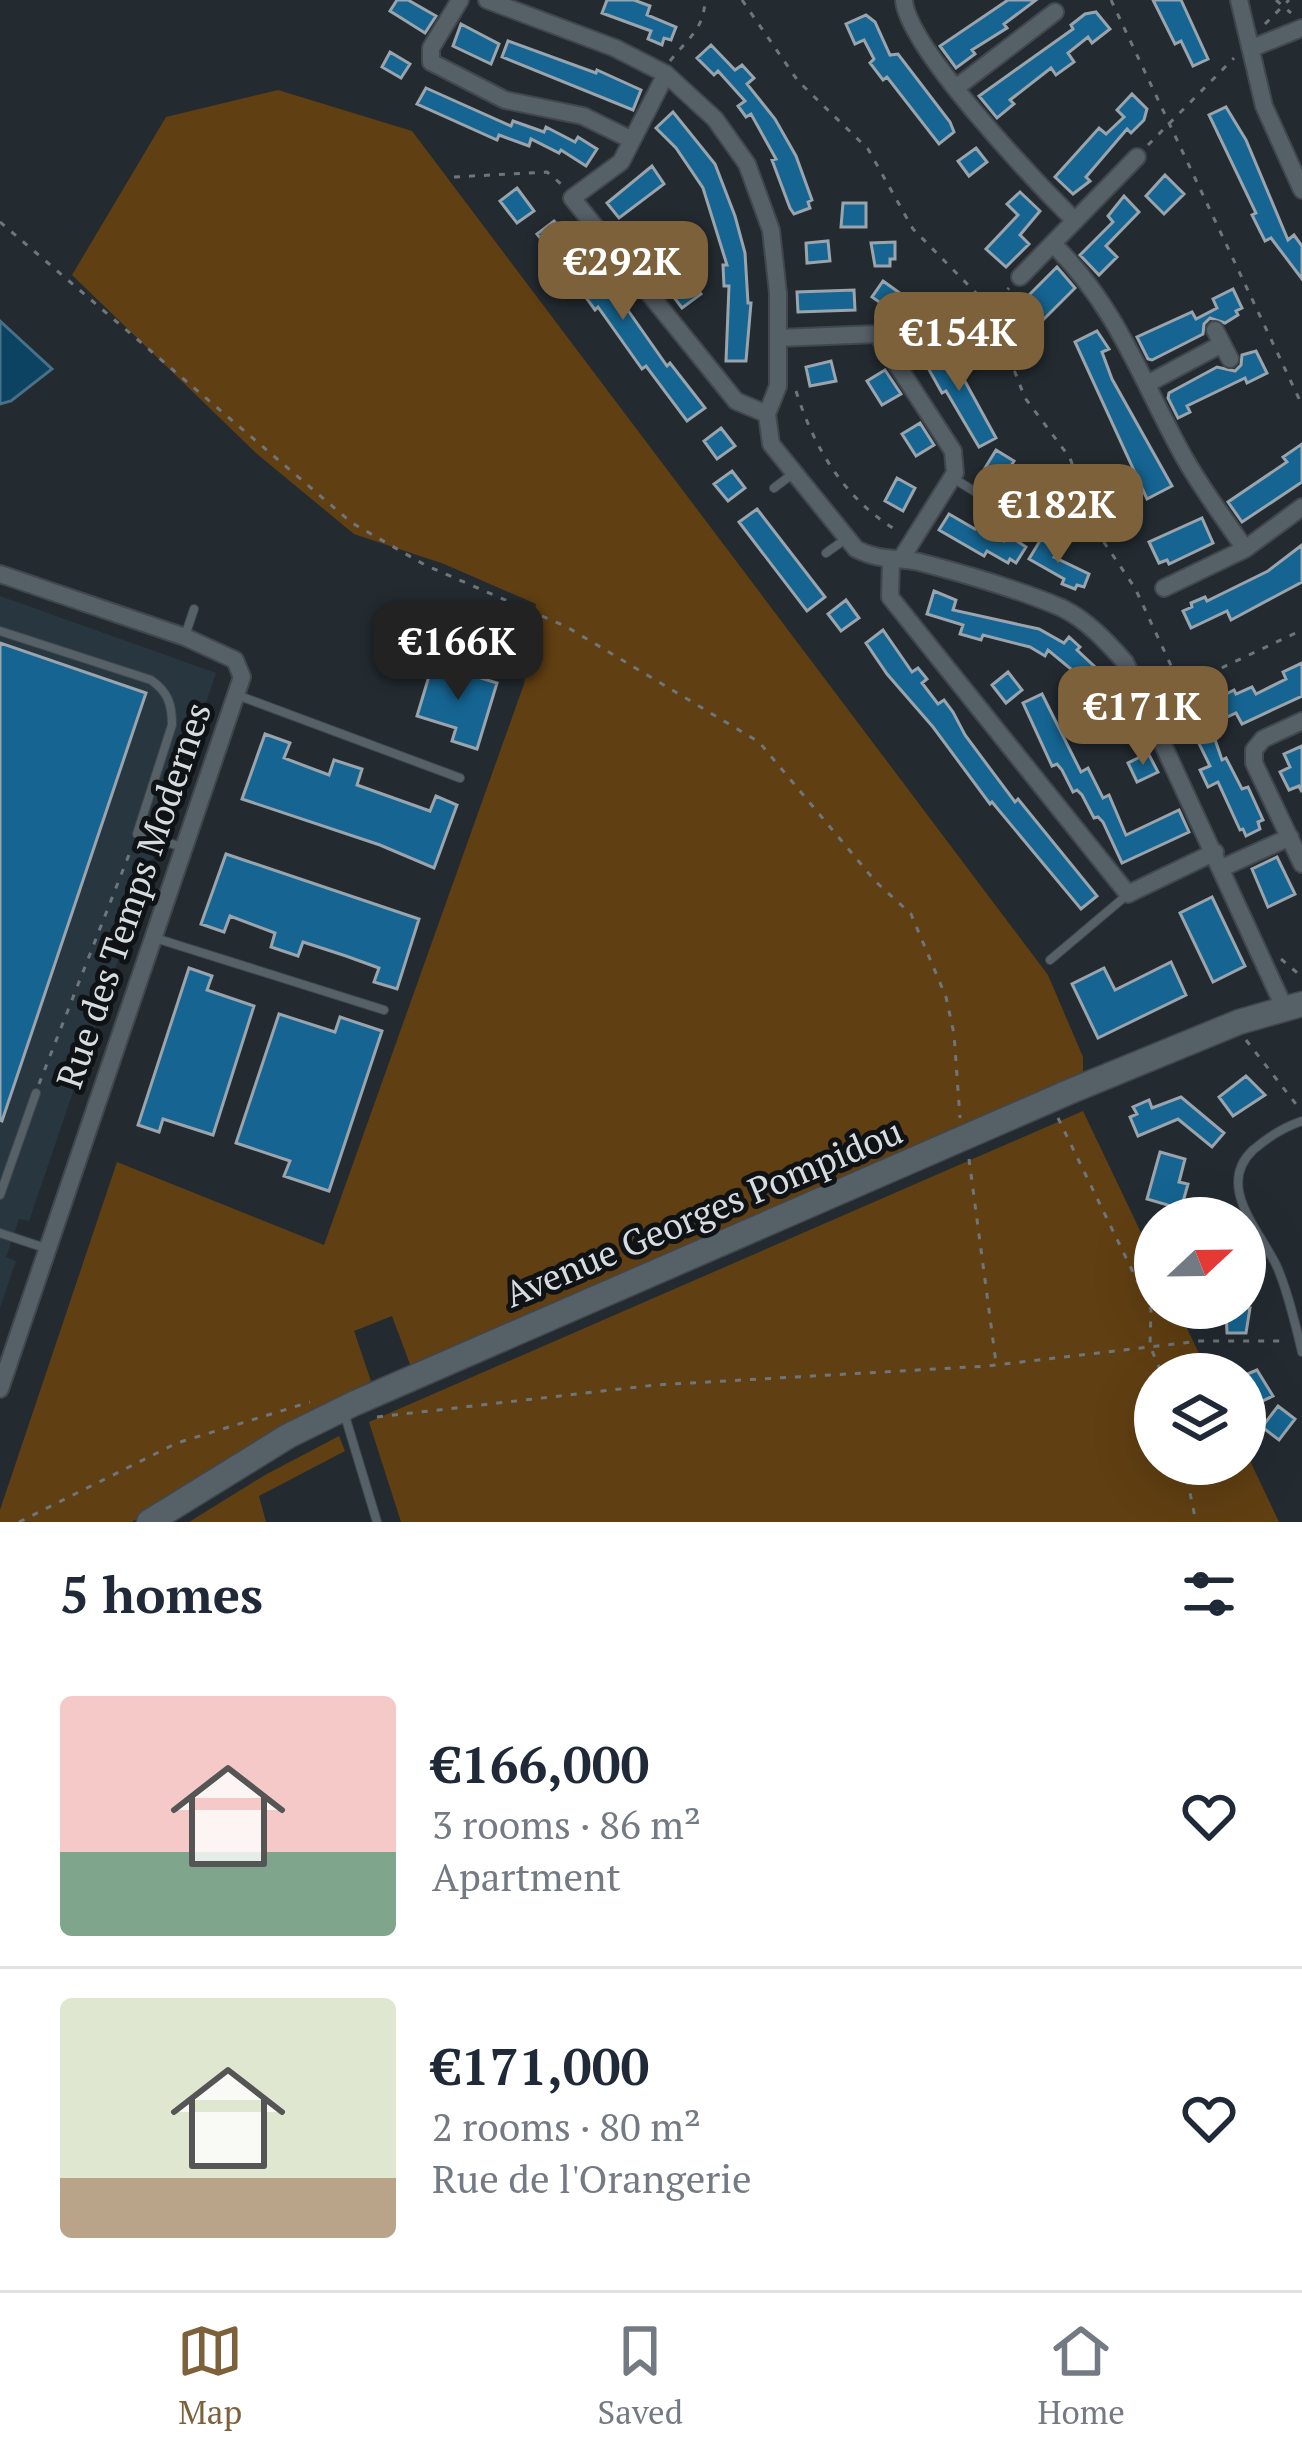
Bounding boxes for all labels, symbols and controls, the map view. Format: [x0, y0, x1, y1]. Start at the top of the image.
pin: €292K [539, 221, 707, 323]
text: €292K [565, 234, 681, 286]
pin: €154K [875, 292, 1043, 394]
text: €154K [901, 305, 1017, 357]
pin: €182K [974, 464, 1142, 566]
text: €182K [1000, 477, 1116, 529]
pin: €166K [374, 601, 542, 703]
text: €166K [400, 614, 516, 666]
pin: €171K [1059, 666, 1227, 768]
text: €171K [1085, 679, 1201, 731]
street label: Rue des Temps Modernes [45, 696, 221, 1094]
street label: Avenue Georges Pompidou [497, 1107, 909, 1317]
north arrow [1134, 1197, 1266, 1329]
map controls [1134, 1197, 1266, 1485]
button: layers [1134, 1353, 1266, 1485]
text: 5 homes [60, 1560, 263, 1628]
icon: filters [1176, 1561, 1242, 1627]
text: €166,000 [432, 1730, 649, 1798]
icon: home [156, 1744, 300, 1888]
icon: heart [1176, 1783, 1242, 1849]
text: 3 rooms · 86 m² [432, 1798, 701, 1850]
text: Apartment [432, 1850, 621, 1902]
text: €171,000 [432, 2032, 649, 2100]
icon: home [156, 2046, 300, 2190]
icon: heart [1176, 2085, 1242, 2151]
text: 2 rooms · 80 m² [432, 2100, 701, 2152]
text: Rue de l'Orangerie [432, 2152, 752, 2204]
tab: Map [177, 2318, 243, 2433]
tab: Saved [598, 2318, 683, 2433]
tab: Home [1037, 2318, 1125, 2433]

